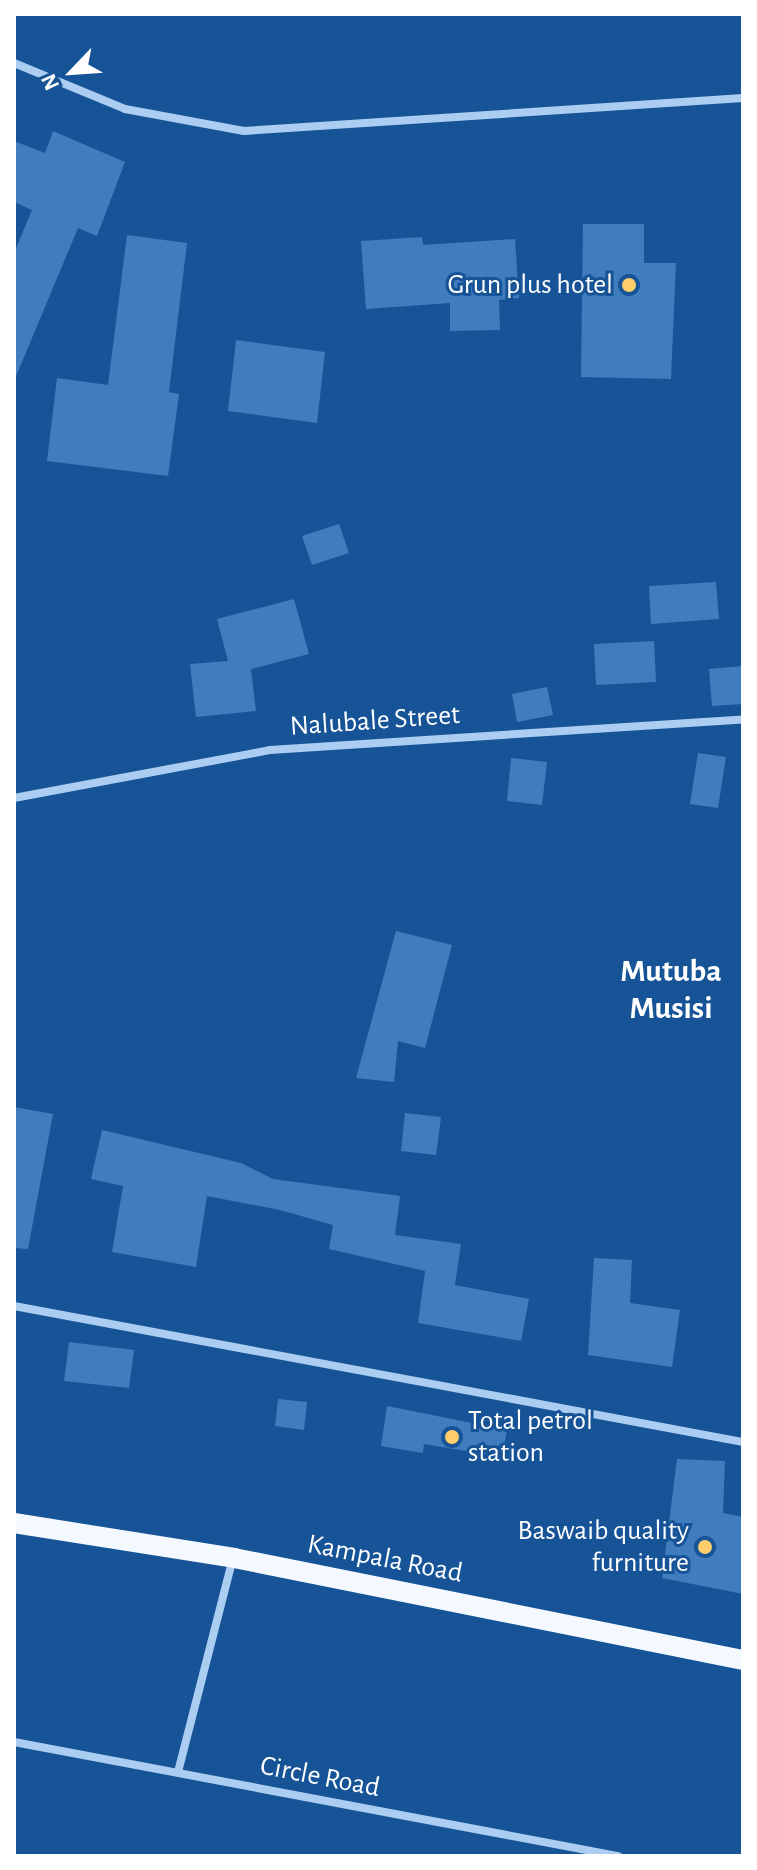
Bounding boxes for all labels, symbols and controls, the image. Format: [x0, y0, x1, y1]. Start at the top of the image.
north arrow [32, 32, 112, 112]
text: N [37, 71, 63, 94]
place label: Grun plus hotel [448, 268, 613, 302]
marker: Grun plus hotel [620, 276, 638, 294]
street label: Nalubale Street [289, 698, 461, 744]
district label: Mutuba Musisi [620, 953, 722, 1028]
place label: Total petrol station [468, 1404, 593, 1470]
marker: Total petrol station [443, 1428, 461, 1446]
place label: Baswaib quality furniture [517, 1514, 689, 1580]
street label: Kampala Road [305, 1527, 465, 1591]
marker: Baswaib quality furniture [696, 1538, 714, 1556]
street label: Circle Road [257, 1749, 383, 1805]

